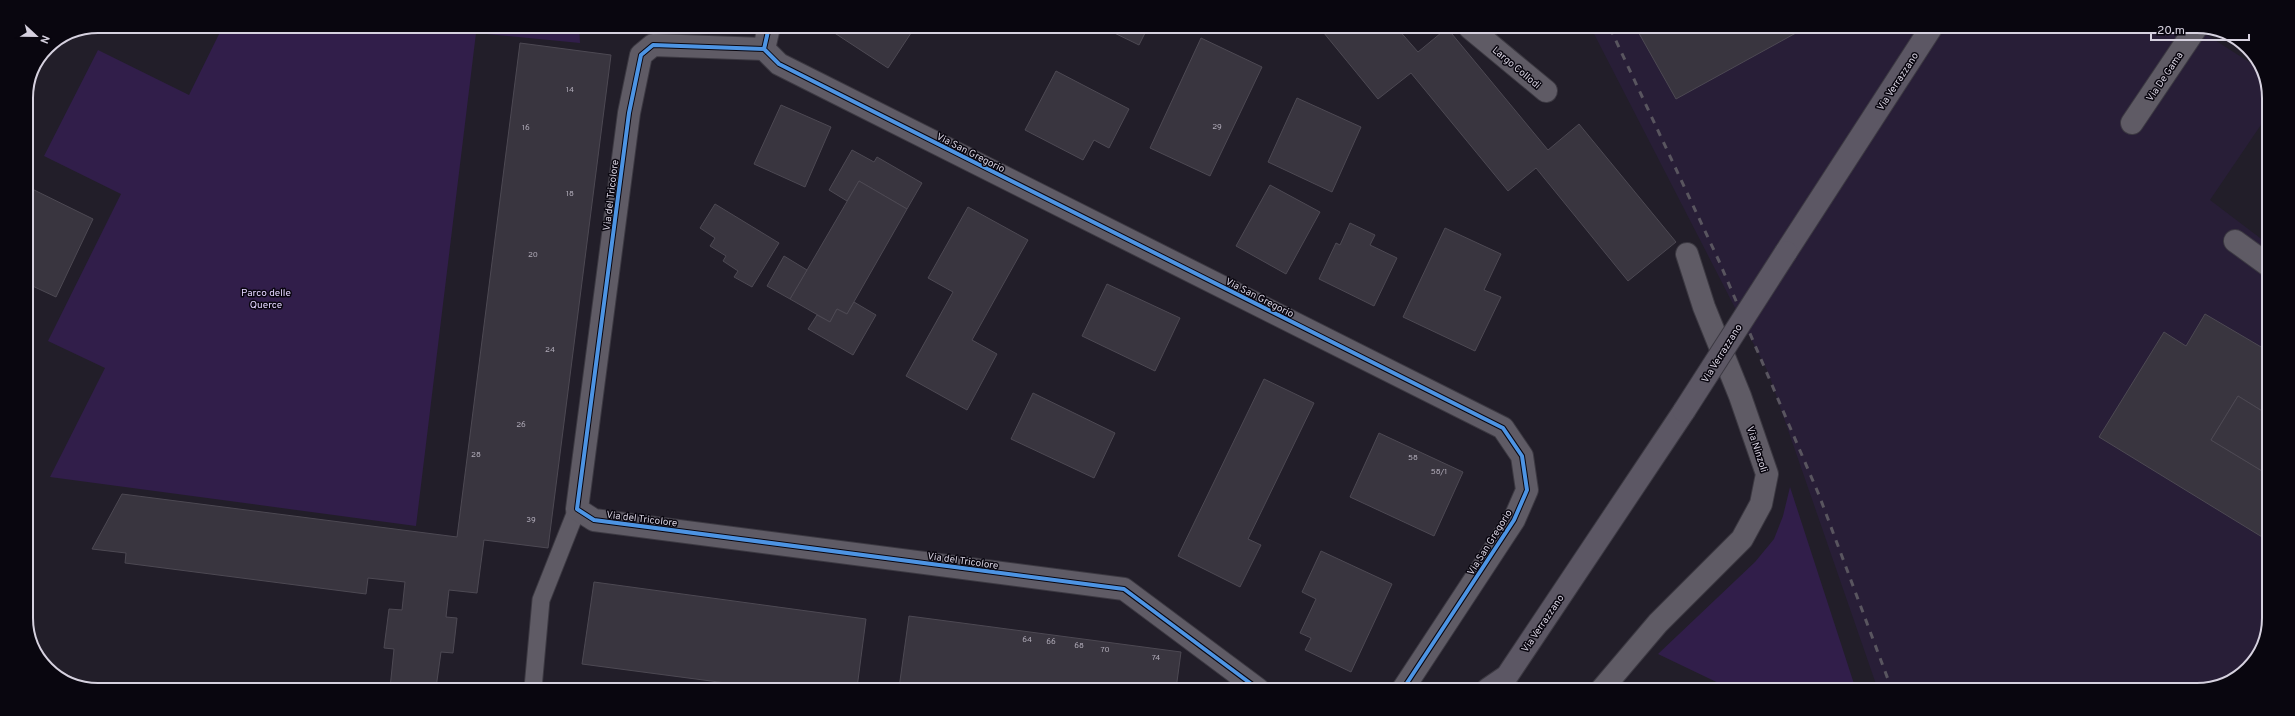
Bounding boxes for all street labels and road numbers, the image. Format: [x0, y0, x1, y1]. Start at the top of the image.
street label: Largo Collodi [1489, 44, 1543, 92]
street label: Via Verrazzano [1875, 50, 1922, 113]
street label: Via De Gama [2144, 50, 2187, 104]
street label: Via San Gregorio [934, 130, 1007, 176]
street label: Via del Tricolore [601, 159, 622, 231]
street label: Via San Gregorio [1223, 275, 1296, 321]
street label: Via Verrazzano [1699, 322, 1746, 386]
street label: Via Ninzoli [1743, 425, 1770, 474]
street label: Via San Gregorio [1465, 507, 1516, 578]
street label: Via del Tricolore [606, 509, 678, 530]
street label: Via del Tricolore [927, 550, 999, 573]
street label: Via Verrazzano [1519, 592, 1568, 655]

